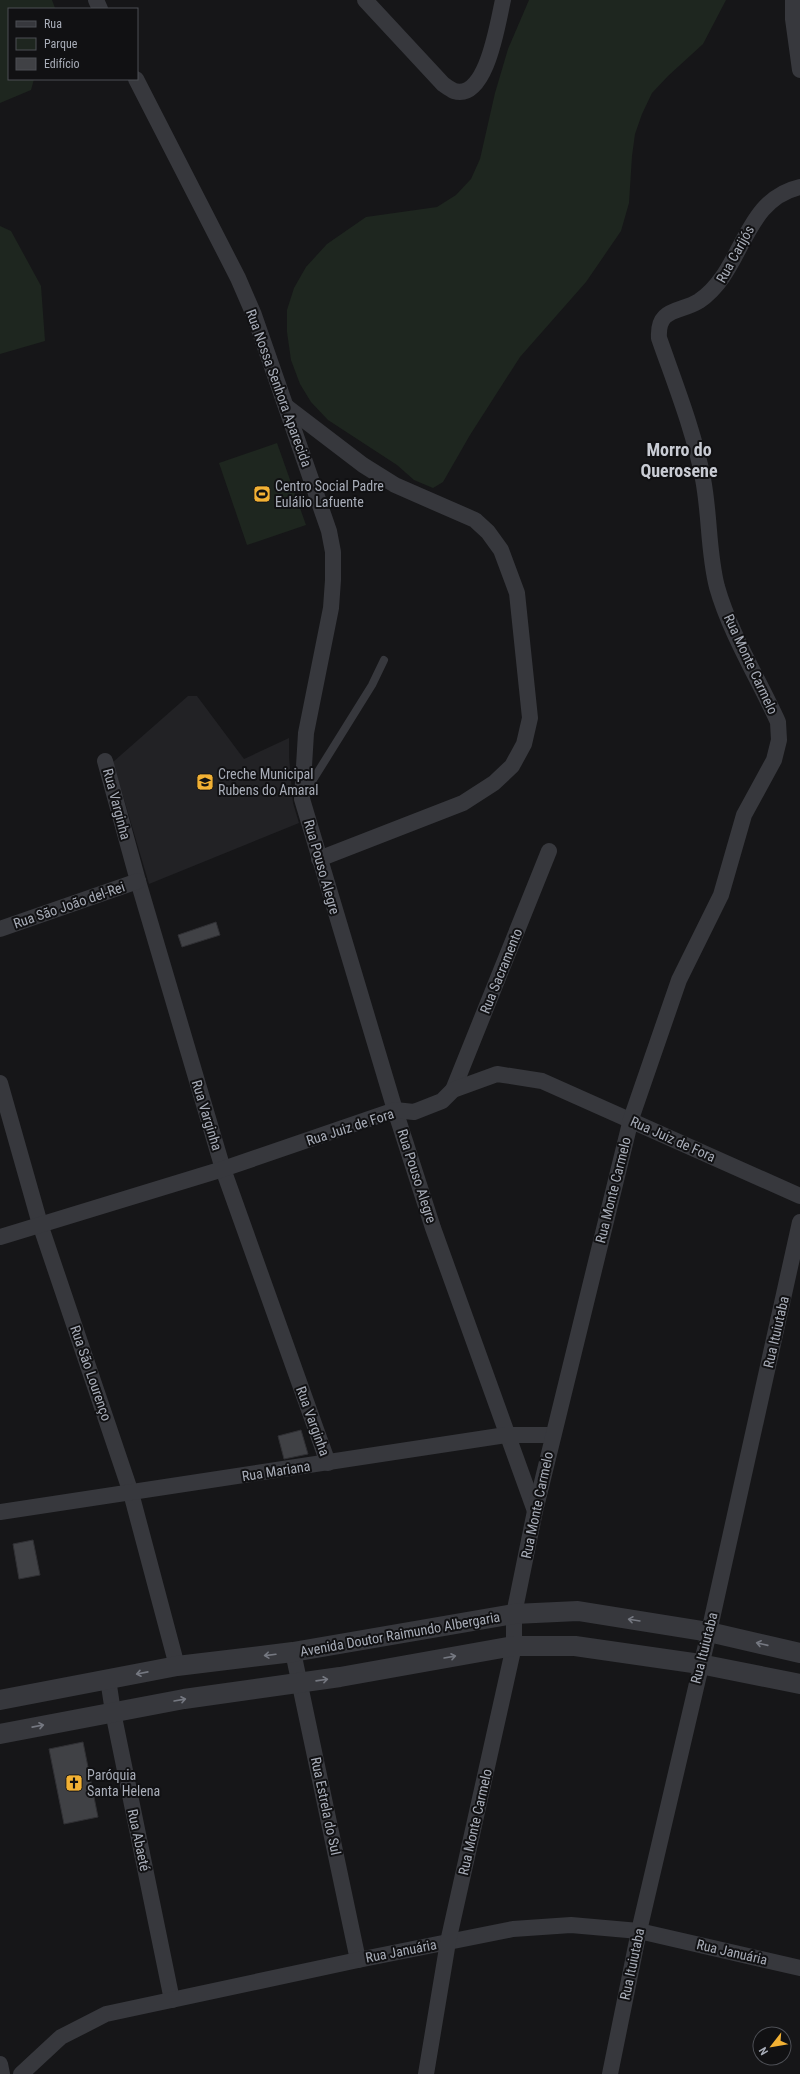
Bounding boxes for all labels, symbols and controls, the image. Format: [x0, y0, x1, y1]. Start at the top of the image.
legend [8, 8, 138, 80]
text: Rua [44, 17, 62, 31]
text: Parque [44, 37, 78, 51]
text: Edifício [44, 57, 80, 71]
street label: Rua Carijós [713, 223, 757, 285]
street label: Rua Nossa Senhora Aparecida [243, 307, 315, 469]
district label: Morro do Querosene [640, 439, 718, 481]
place label: Centro Social Padre Eulálio Lafuente [275, 478, 384, 510]
sports icon: Centro Social Padre Eulálio Lafuente [252, 484, 272, 504]
street label: Rua Monte Carmelo [721, 611, 781, 717]
place label: Creche Municipal Rubens do Amaral [218, 766, 318, 798]
street label: Rua Varginha [100, 767, 134, 841]
school or university icon: Creche Municipal Rubens do Amaral [195, 772, 215, 792]
street label: Rua Pouso Alegre [301, 818, 343, 917]
street label: Rua São João del-Rei [11, 878, 127, 932]
street label: Rua Sacramento [477, 926, 525, 1016]
street label: Rua Varginha [189, 1078, 225, 1152]
street label: Rua Juiz de Fora [304, 1105, 396, 1149]
street label: Rua Juiz de Fora [628, 1113, 718, 1165]
street label: Rua Pouso Alegre [394, 1127, 440, 1225]
street label: Rua Monte Carmelo [592, 1135, 634, 1245]
street label: Rua Ituiutaba [760, 1295, 792, 1369]
street label: Rua São Lourenço [67, 1323, 115, 1423]
street label: Rua Varginha [293, 1384, 333, 1458]
street label: Rua Monte Carmelo [518, 1450, 556, 1560]
street label: Rua Mariana [241, 1458, 311, 1484]
street label: Avenida Doutor Raimundo Albergaria [299, 1609, 501, 1659]
street label: Rua Ituiutaba [687, 1611, 721, 1685]
one-way arrow [628, 1615, 641, 1623]
one-way arrow [756, 1640, 769, 1647]
one-way arrow [264, 1651, 277, 1659]
one-way arrow [444, 1653, 457, 1661]
one-way arrow [136, 1669, 149, 1677]
one-way arrow [316, 1676, 329, 1684]
one-way arrow [173, 1695, 186, 1703]
one-way arrow [31, 1722, 44, 1730]
street label: Rua Estrela do Sul [308, 1755, 344, 1857]
place label: Paróquia Santa Helena [87, 1767, 160, 1799]
street label: Rua Monte Carmelo [455, 1767, 495, 1877]
church icon: Paróquia Santa Helena [64, 1773, 84, 1793]
street label: Rua Abaeté [125, 1807, 153, 1873]
street label: Rua Ituiutaba [617, 1927, 647, 2001]
street label: Rua Januária [364, 1936, 438, 1966]
street label: Rua Januária [695, 1936, 769, 1968]
north arrow [752, 2026, 792, 2066]
text: N [756, 2044, 771, 2057]

